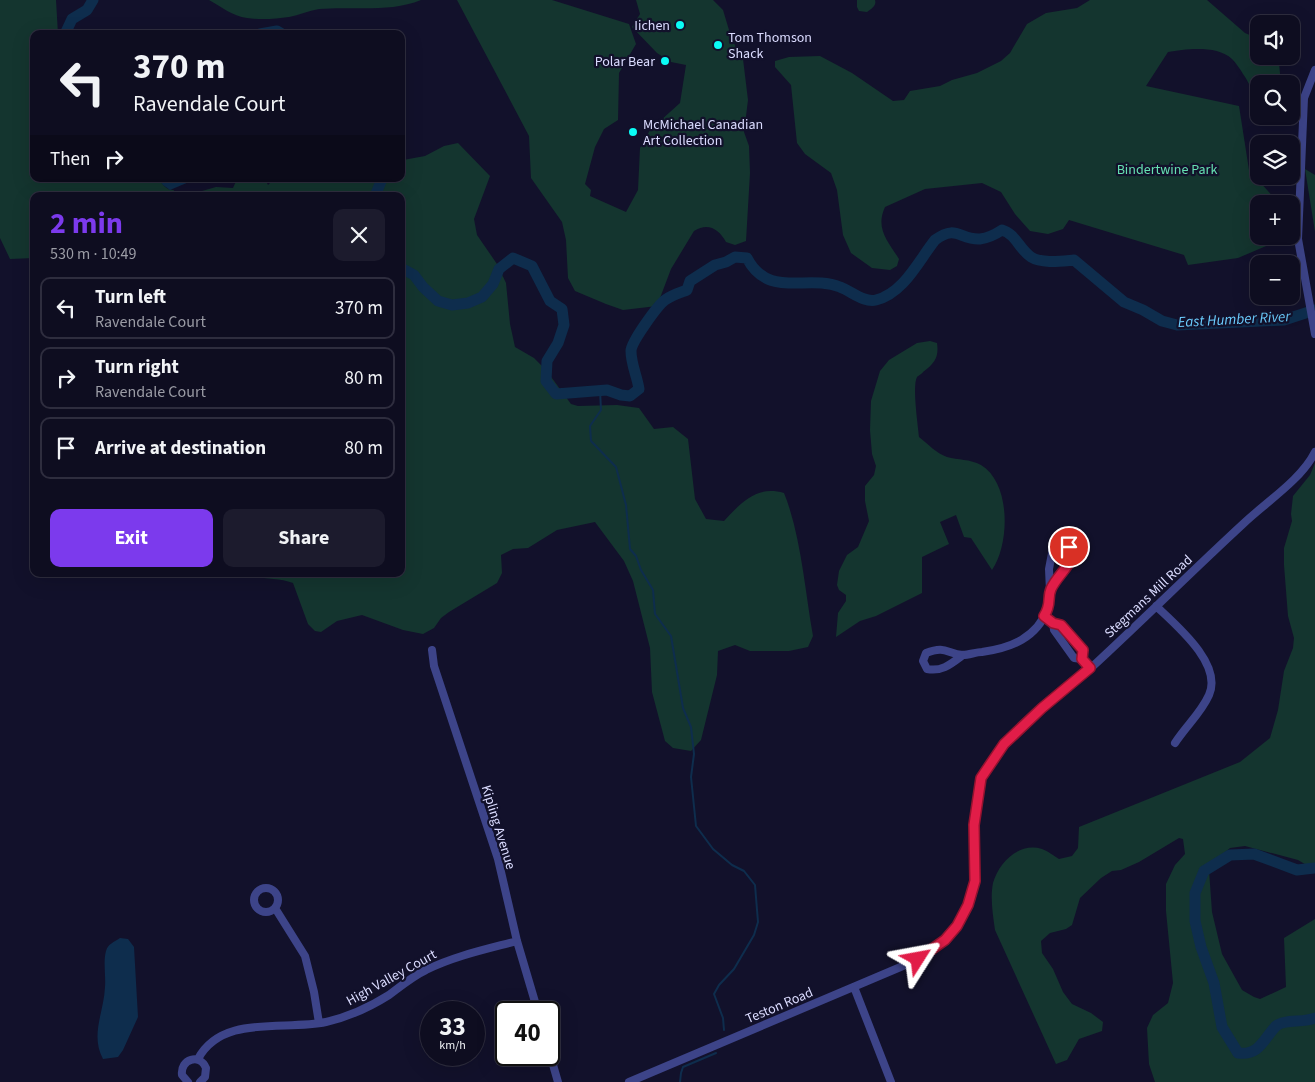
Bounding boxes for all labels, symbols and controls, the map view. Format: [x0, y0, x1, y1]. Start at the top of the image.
map controls [1250, 15, 1300, 305]
button: sound [1250, 15, 1300, 65]
place label: Iichen [634, 16, 670, 36]
marker: Iichen [674, 19, 686, 31]
place label: Tom Thomson Shack [728, 28, 812, 64]
marker: Tom Thomson Shack [712, 39, 724, 51]
text: 370 m [133, 42, 225, 92]
icon: left [50, 50, 115, 115]
place label: Polar Bear [595, 52, 655, 72]
marker: Polar Bear [659, 55, 671, 67]
button: search [1250, 75, 1300, 125]
text: Ravendale Court [133, 88, 285, 120]
place label: McMichael Canadian Art Collection [643, 115, 763, 151]
marker: McMichael Canadian Art Collection [627, 126, 639, 138]
button: layers [1250, 135, 1300, 185]
icon: right [100, 145, 128, 173]
text: Then [50, 146, 90, 173]
park label: Bindertwine Park [1117, 160, 1217, 180]
button: + [1250, 195, 1300, 245]
text: 2 min [50, 202, 123, 245]
button: close [333, 209, 385, 261]
text: 530 m · 10:49 [50, 243, 137, 265]
button: − [1250, 255, 1300, 305]
text: Turn left [95, 284, 166, 311]
icon: left [52, 294, 80, 322]
text: 370 m [335, 295, 383, 322]
water label: East Humber River [1177, 306, 1292, 333]
text: Ravendale Court [95, 311, 206, 333]
text: Turn right [95, 354, 179, 381]
icon: right [52, 364, 80, 392]
text: 80 m [345, 365, 383, 392]
text: Ravendale Court [95, 381, 206, 403]
icon: arrive [52, 434, 80, 462]
text: Arrive at destination [95, 435, 266, 462]
text: 80 m [345, 435, 383, 462]
button: Exit [50, 509, 213, 567]
button: Share [223, 509, 385, 567]
pin [1048, 526, 1090, 568]
icon: arrive [1055, 533, 1083, 561]
street label: Stegmans Mill Road [1100, 550, 1197, 643]
street label: Kipling Avenue [476, 783, 520, 872]
position arrow [891, 932, 943, 984]
street label: High Valley Court [343, 945, 440, 1011]
street label: Teston Road [742, 983, 816, 1029]
speed limit sign: 40 [495, 1001, 560, 1066]
text: 33 [439, 1009, 466, 1045]
text: km/h [439, 1037, 466, 1054]

